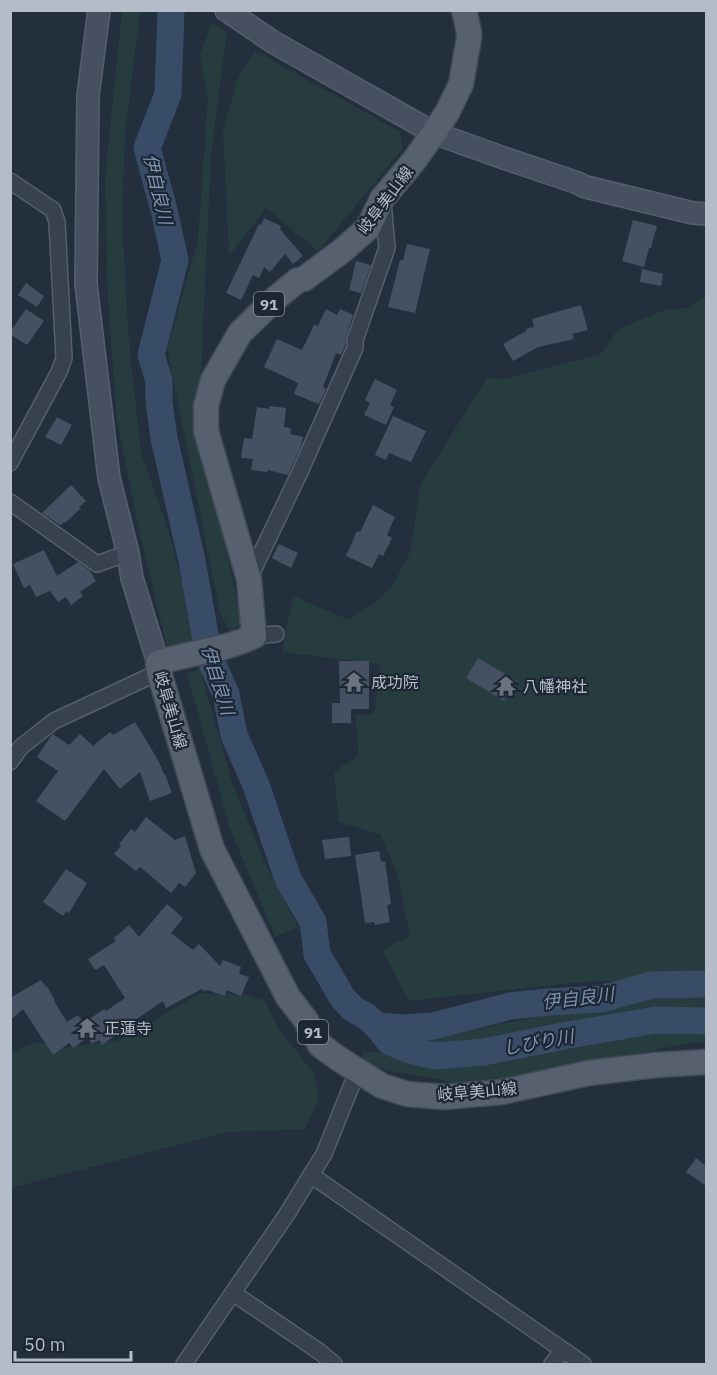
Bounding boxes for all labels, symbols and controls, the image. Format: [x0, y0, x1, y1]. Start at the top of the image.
water label: 伊自良川 [139, 151, 178, 229]
street label: 岐阜美山線 [353, 162, 417, 238]
road number: 91 [254, 292, 284, 316]
water label: 伊自良川 [196, 642, 240, 720]
street label: 岐阜美山線 [150, 669, 192, 751]
temple icon: 成功院 [342, 670, 366, 694]
place label: 成功院 [371, 672, 419, 692]
temple icon: 八幡神社 [494, 674, 518, 698]
place label: 八幡神社 [523, 676, 587, 696]
water label: 伊自良川 [541, 982, 617, 1014]
temple icon: 正蓮寺 [75, 1016, 99, 1040]
place label: 正蓮寺 [104, 1018, 152, 1038]
road number: 91 [298, 1020, 328, 1044]
water label: しびり川 [501, 1024, 577, 1060]
street label: 岐阜美山線 [436, 1078, 518, 1104]
scale bar [15, 1324, 130, 1362]
text: 50 m [24, 1333, 66, 1356]

